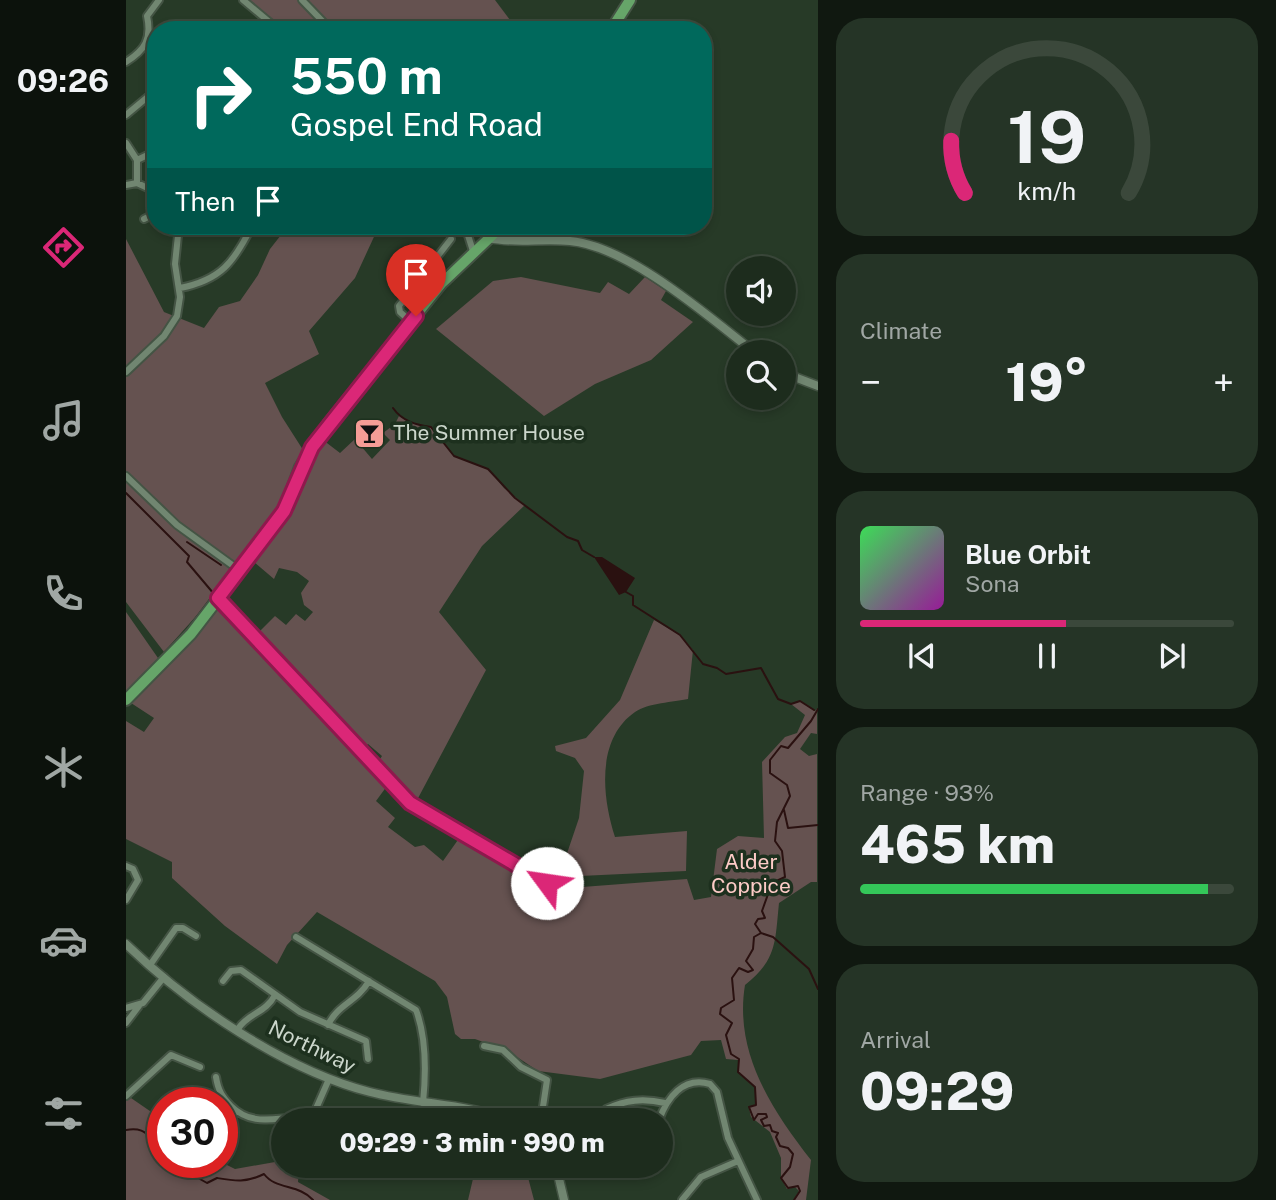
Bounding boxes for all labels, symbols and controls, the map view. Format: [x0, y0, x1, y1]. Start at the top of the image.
text: 550 m [290, 47, 443, 105]
icon: right [175, 49, 266, 140]
text: 09:26 [17, 62, 109, 99]
text: 19 [1007, 95, 1087, 180]
text: Gospel End Road [290, 106, 543, 143]
text: km/h [1018, 176, 1076, 206]
icon: arrive [249, 182, 287, 220]
text: Then [175, 186, 235, 217]
icon: directions [39, 223, 88, 272]
pin [386, 244, 446, 316]
icon: arrive [397, 255, 435, 293]
map controls [726, 256, 796, 410]
button: sound [726, 256, 796, 326]
text: Climate [860, 317, 942, 344]
button: search [726, 340, 796, 410]
text: 19° [1006, 352, 1088, 413]
text: − [860, 360, 881, 405]
text: + [1213, 360, 1234, 405]
icon: music [39, 396, 88, 445]
bar icon: The Summer House [353, 416, 387, 450]
place label: The Summer House [393, 420, 585, 445]
text: Blue Orbit [965, 539, 1091, 570]
icon: phone [39, 569, 88, 618]
text: Sona [965, 570, 1019, 597]
icon: previous [903, 637, 941, 675]
icon: pause [1028, 637, 1066, 675]
icon: next [1153, 637, 1191, 675]
icon: climate [39, 743, 88, 792]
text: Range · 93% [860, 779, 994, 806]
text: 465 km [860, 814, 1055, 875]
position arrow [510, 846, 584, 920]
park label: Alder Coppice [711, 849, 791, 898]
icon: car [39, 916, 88, 965]
street label: Northway [264, 1015, 360, 1078]
text: Arrival [860, 1026, 931, 1053]
text: 09:29 [860, 1061, 1014, 1122]
speed limit sign: 30 [147, 1087, 238, 1178]
icon: filters [39, 1089, 88, 1138]
text: 09:29 · 3 min · 990 m [339, 1127, 605, 1158]

